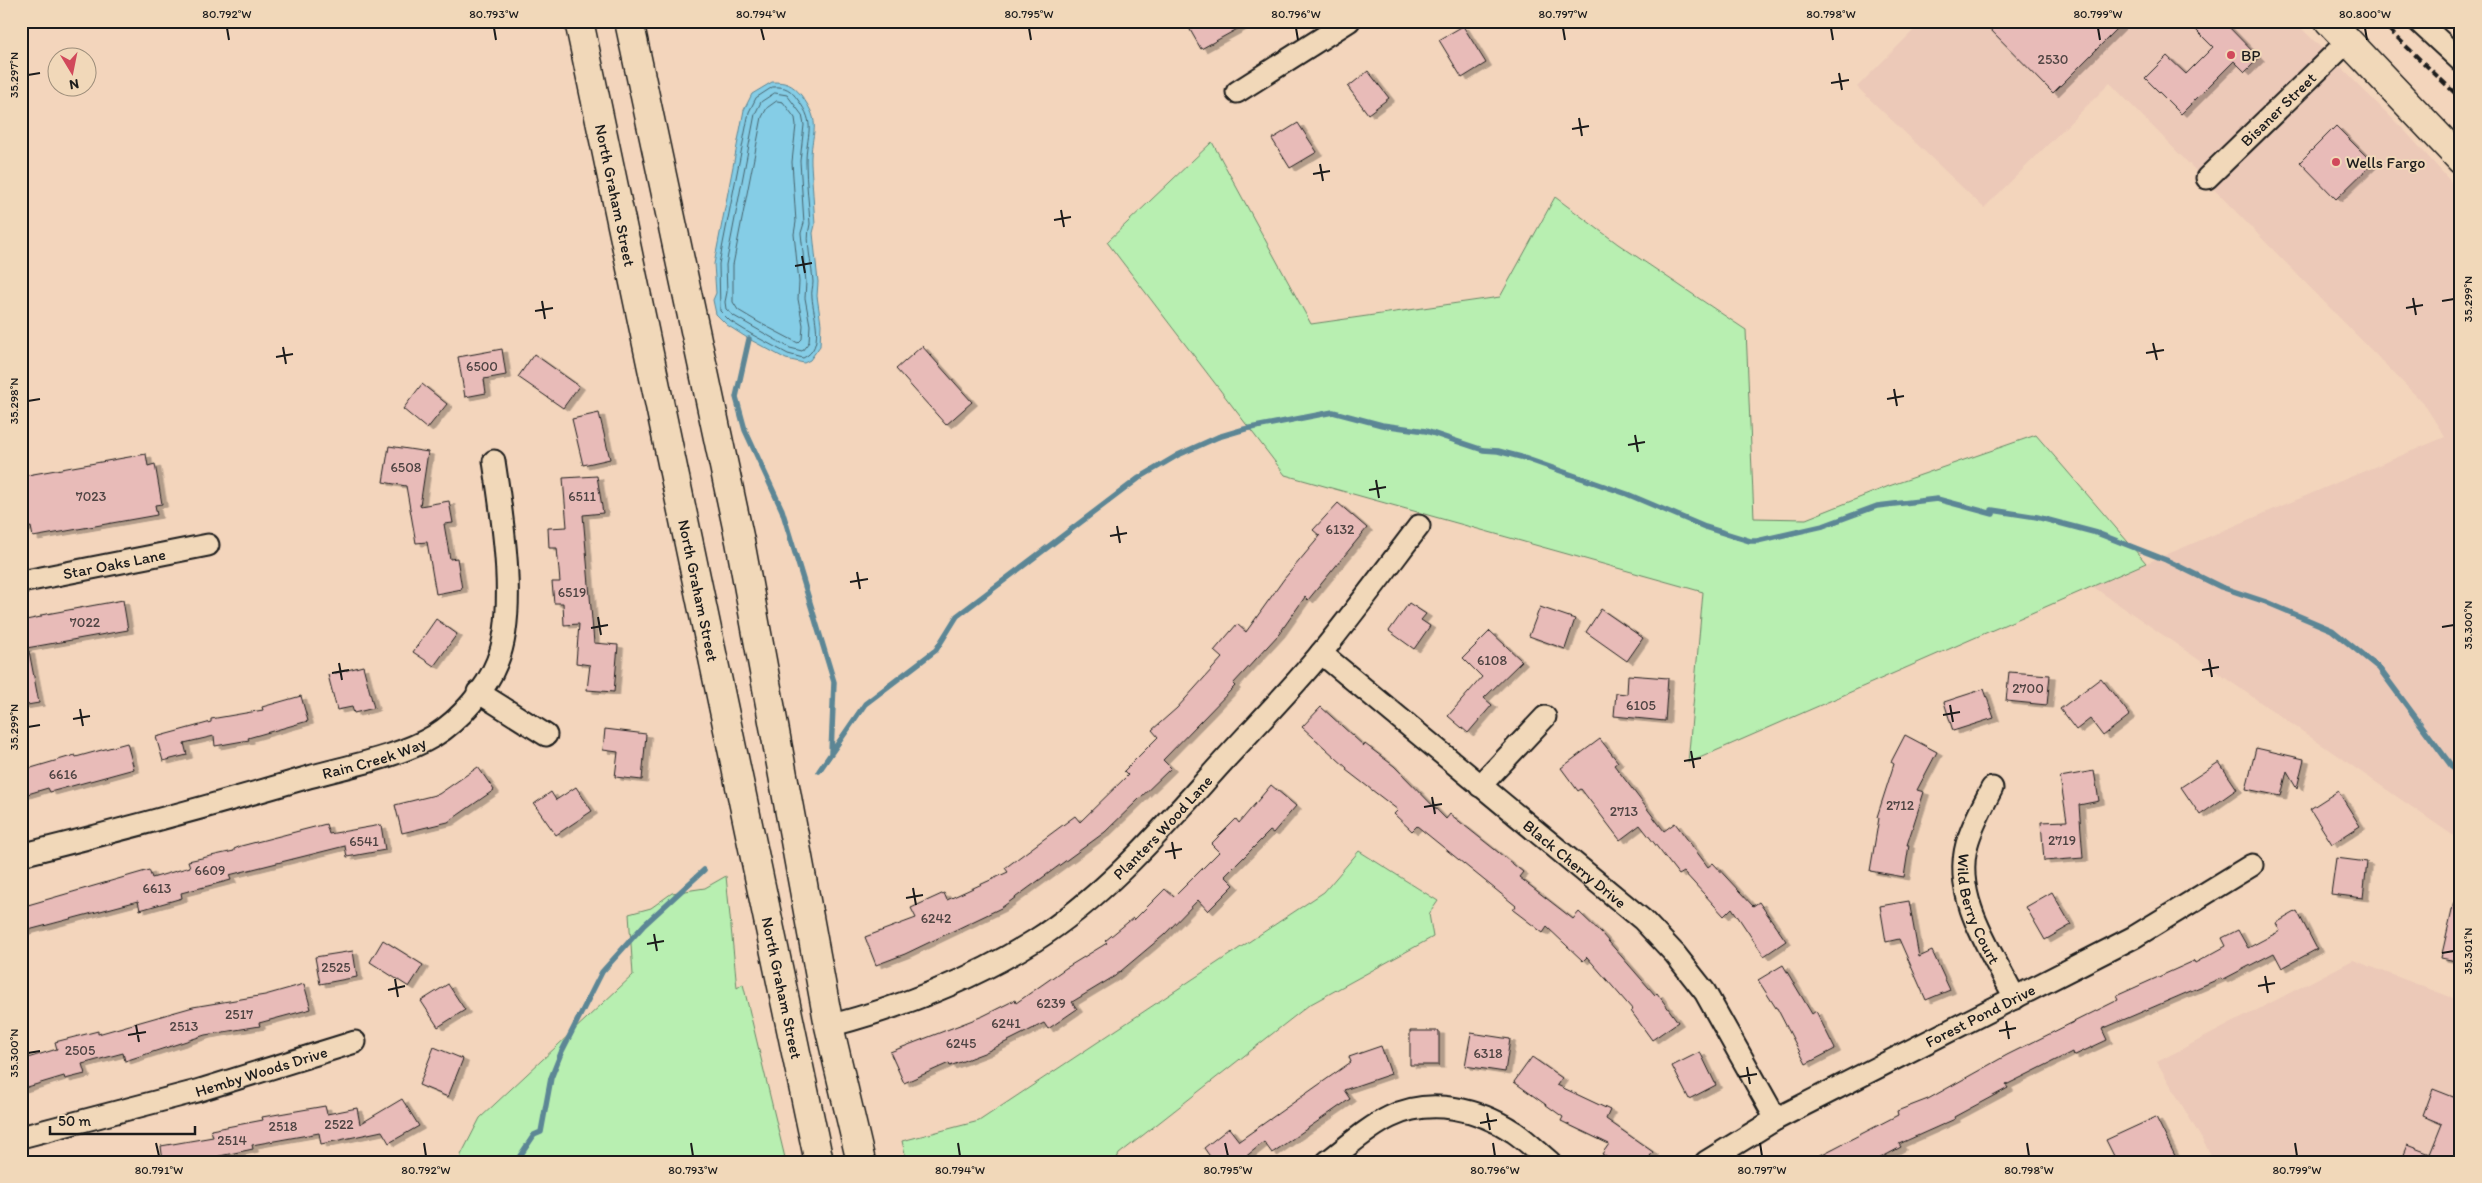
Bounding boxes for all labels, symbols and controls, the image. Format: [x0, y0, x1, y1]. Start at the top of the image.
text: 80.792°W [202, 7, 252, 21]
text: 80.793°W [469, 7, 519, 21]
text: 80.794°W [736, 7, 786, 21]
text: 80.795°W [1004, 7, 1054, 21]
text: 80.796°W [1271, 7, 1321, 21]
text: 80.797°W [1539, 7, 1587, 21]
text: 80.798°W [1806, 7, 1856, 21]
text: 80.799°W [2073, 7, 2123, 21]
text: 80.800°W [2339, 7, 2391, 21]
place label: BP [2241, 46, 2260, 65]
north arrow [48, 48, 98, 98]
marker: BP [2225, 49, 2237, 61]
house number: 2530 [2038, 51, 2068, 68]
text: 35.297°N [7, 52, 21, 98]
street label: Bisaner Street [2236, 68, 2320, 150]
text: N [68, 75, 80, 94]
street label: North Graham Street [591, 122, 640, 268]
place label: Wells Fargo [2346, 153, 2425, 172]
marker: Wells Fargo [2330, 156, 2342, 168]
text: 35.299°N [2461, 276, 2475, 322]
house number: 6500 [466, 358, 498, 375]
text: 35.298°N [7, 378, 21, 424]
house number: 6508 [390, 459, 422, 476]
house number: 7023 [76, 488, 107, 505]
house number: 6511 [568, 488, 596, 505]
street label: North Graham Street [675, 518, 723, 663]
house number: 6132 [1326, 521, 1355, 538]
street label: Star Oaks Lane [61, 544, 167, 583]
house number: 6519 [558, 584, 586, 601]
text: 35.300°N [2461, 601, 2475, 649]
house number: 7022 [70, 614, 101, 631]
house number: 6108 [1477, 652, 1507, 669]
house number: 2700 [2012, 680, 2044, 697]
house number: 6105 [1626, 697, 1656, 714]
text: 35.299°N [7, 704, 21, 750]
street label: Rain Creek Way [320, 732, 429, 783]
house number: 6616 [49, 766, 77, 783]
street label: Planters Wood Lane [1109, 771, 1216, 883]
house number: 2712 [1886, 797, 1915, 814]
house number: 2713 [1610, 803, 1639, 820]
street label: Black Cherry Drive [1520, 815, 1630, 912]
house number: 2719 [2048, 832, 2076, 849]
house number: 6541 [349, 833, 379, 850]
street label: Wild Berry Court [1954, 853, 2004, 967]
house number: 6609 [195, 862, 225, 879]
house number: 6613 [143, 880, 172, 897]
house number: 6242 [921, 910, 952, 927]
street label: North Graham Street [758, 915, 807, 1061]
text: 35.301°N [2461, 928, 2475, 974]
house number: 2525 [321, 959, 351, 976]
street label: Forest Pond Drive [1922, 979, 2038, 1051]
house number: 6239 [1036, 995, 1066, 1012]
house number: 2517 [225, 1006, 253, 1023]
house number: 6241 [991, 1015, 1021, 1032]
house number: 2513 [170, 1018, 199, 1035]
text: 35.300°N [7, 1029, 21, 1077]
house number: 6245 [946, 1035, 976, 1052]
house number: 2505 [65, 1042, 95, 1059]
street label: Hemby Woods Drive [193, 1042, 329, 1101]
house number: 6318 [1473, 1045, 1503, 1062]
scale bar [50, 1103, 195, 1135]
text: 50 m [58, 1112, 91, 1130]
house number: 2522 [324, 1116, 354, 1133]
house number: 2518 [269, 1118, 298, 1135]
house number: 2514 [217, 1132, 247, 1149]
text: 80.791°W [135, 1163, 183, 1177]
text: 80.792°W [401, 1163, 451, 1177]
text: 80.793°W [668, 1163, 718, 1177]
text: 80.794°W [935, 1163, 985, 1177]
text: 80.795°W [1203, 1163, 1253, 1177]
text: 80.796°W [1470, 1163, 1520, 1177]
text: 80.797°W [1738, 1163, 1786, 1177]
text: 80.798°W [2004, 1163, 2054, 1177]
text: 80.799°W [2272, 1163, 2322, 1177]

